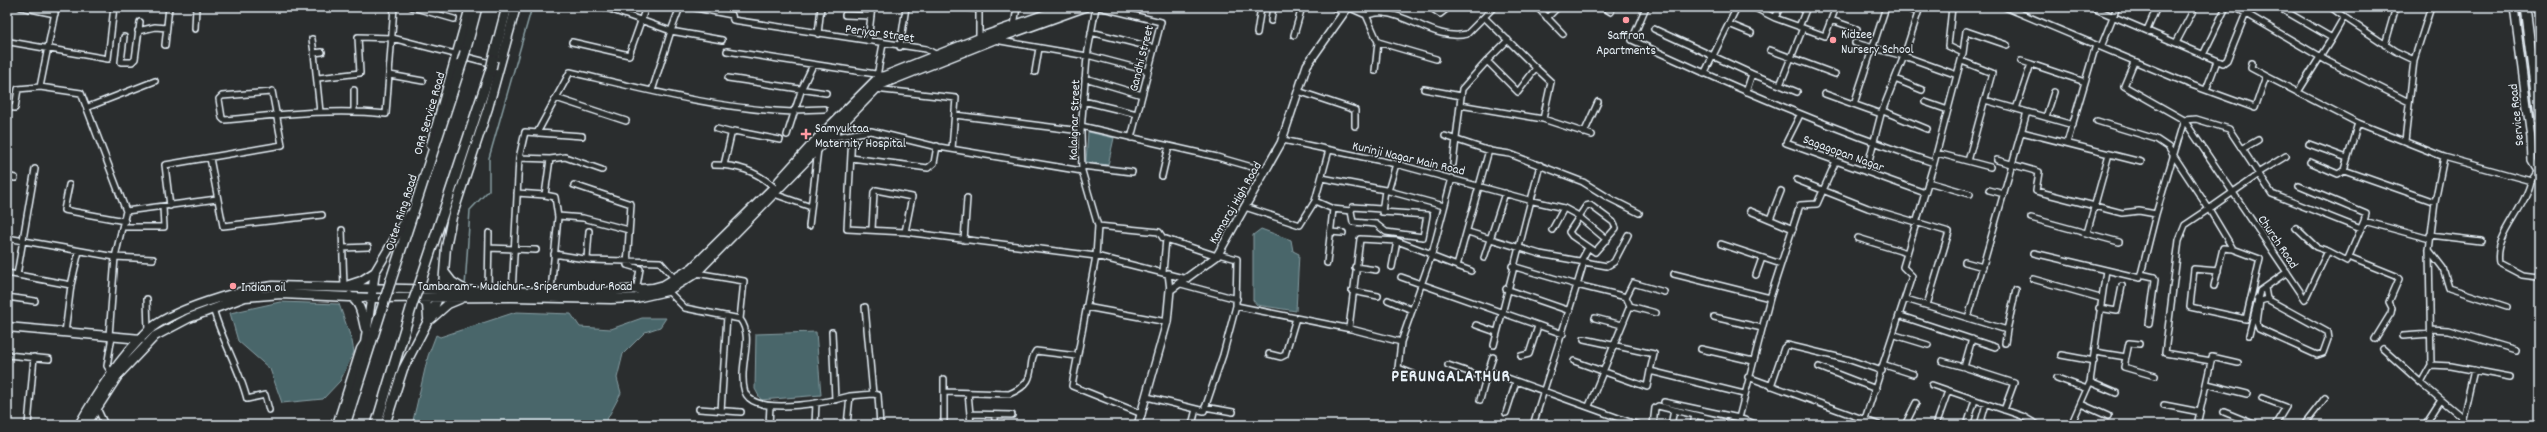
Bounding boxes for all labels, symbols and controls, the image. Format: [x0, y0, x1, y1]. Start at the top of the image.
marker: Saffron Apartments [1621, 15, 1631, 25]
street label: Periyar Street [844, 20, 916, 49]
street label: Gandhi Street [1125, 23, 1160, 94]
place label: Kidzee Nursery School [1841, 26, 1914, 60]
place label: Saffron Apartments [1596, 27, 1656, 61]
marker: Kidzee Nursery School [1828, 35, 1838, 45]
street label: ORR Service Road [409, 70, 451, 157]
street label: Kalaignar Street [1065, 79, 1086, 161]
street label: Service Road [2505, 83, 2530, 147]
place label: Samyuktaa Maternity Hospital [815, 120, 906, 154]
marker: Samyuktaa Maternity Hospital [800, 128, 812, 140]
street label: Sagagopan Nagar [1800, 131, 1887, 178]
street label: Kurinji Nagar Main Road [1350, 137, 1467, 182]
street label: Kamaraj High Road [1205, 158, 1267, 248]
street label: Outer Ring Road [381, 172, 424, 253]
street label: Church Road [2252, 212, 2302, 273]
street label: Tambaram - Mudichur - Sriperumbudur Road [418, 278, 632, 297]
place label: Indian oil [241, 279, 286, 298]
marker: Indian oil [228, 281, 238, 291]
district label: PERUNGALATHUR [1391, 366, 1511, 390]

